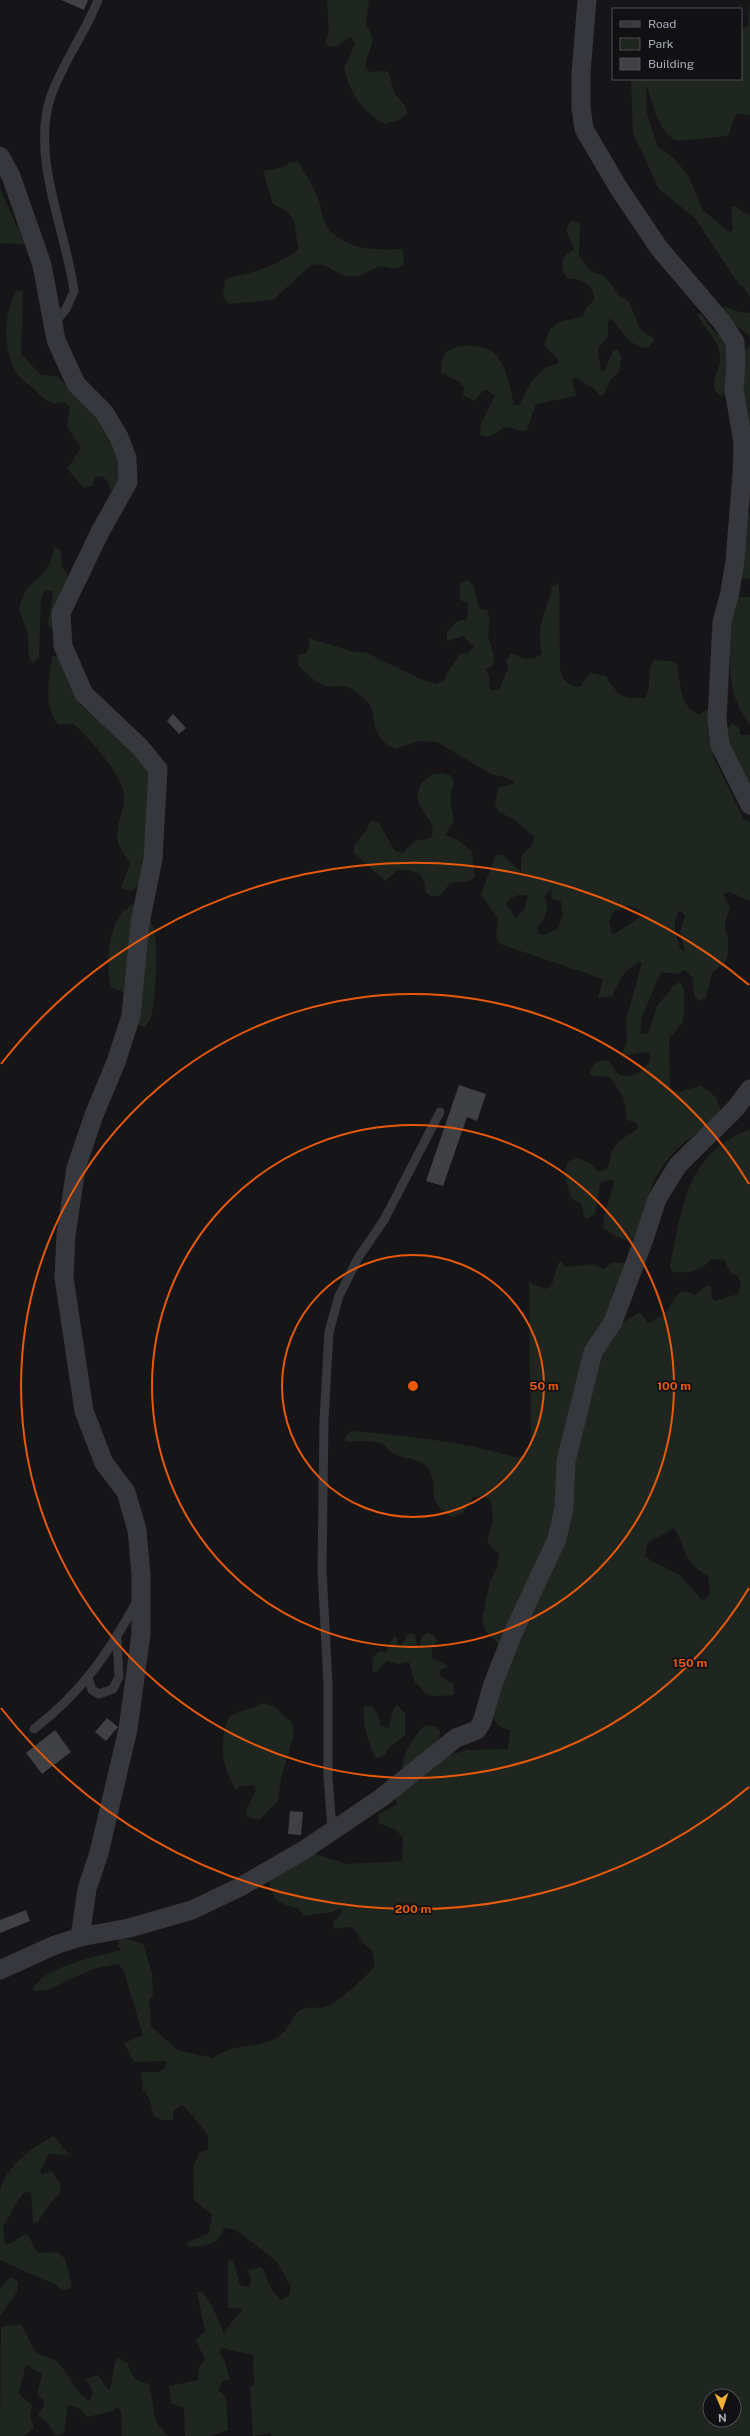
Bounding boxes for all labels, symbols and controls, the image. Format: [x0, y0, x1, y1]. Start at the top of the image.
legend [612, 8, 742, 80]
text: Road [648, 17, 676, 31]
text: Park [648, 37, 674, 51]
text: Building [648, 57, 694, 71]
centre of rings [406, 1379, 420, 1393]
text: 50 m [529, 1379, 559, 1393]
text: 100 m [657, 1379, 691, 1393]
text: 150 m [673, 1656, 707, 1670]
text: 200 m [395, 1902, 431, 1916]
north arrow [702, 2388, 742, 2428]
text: N [718, 2412, 727, 2424]

